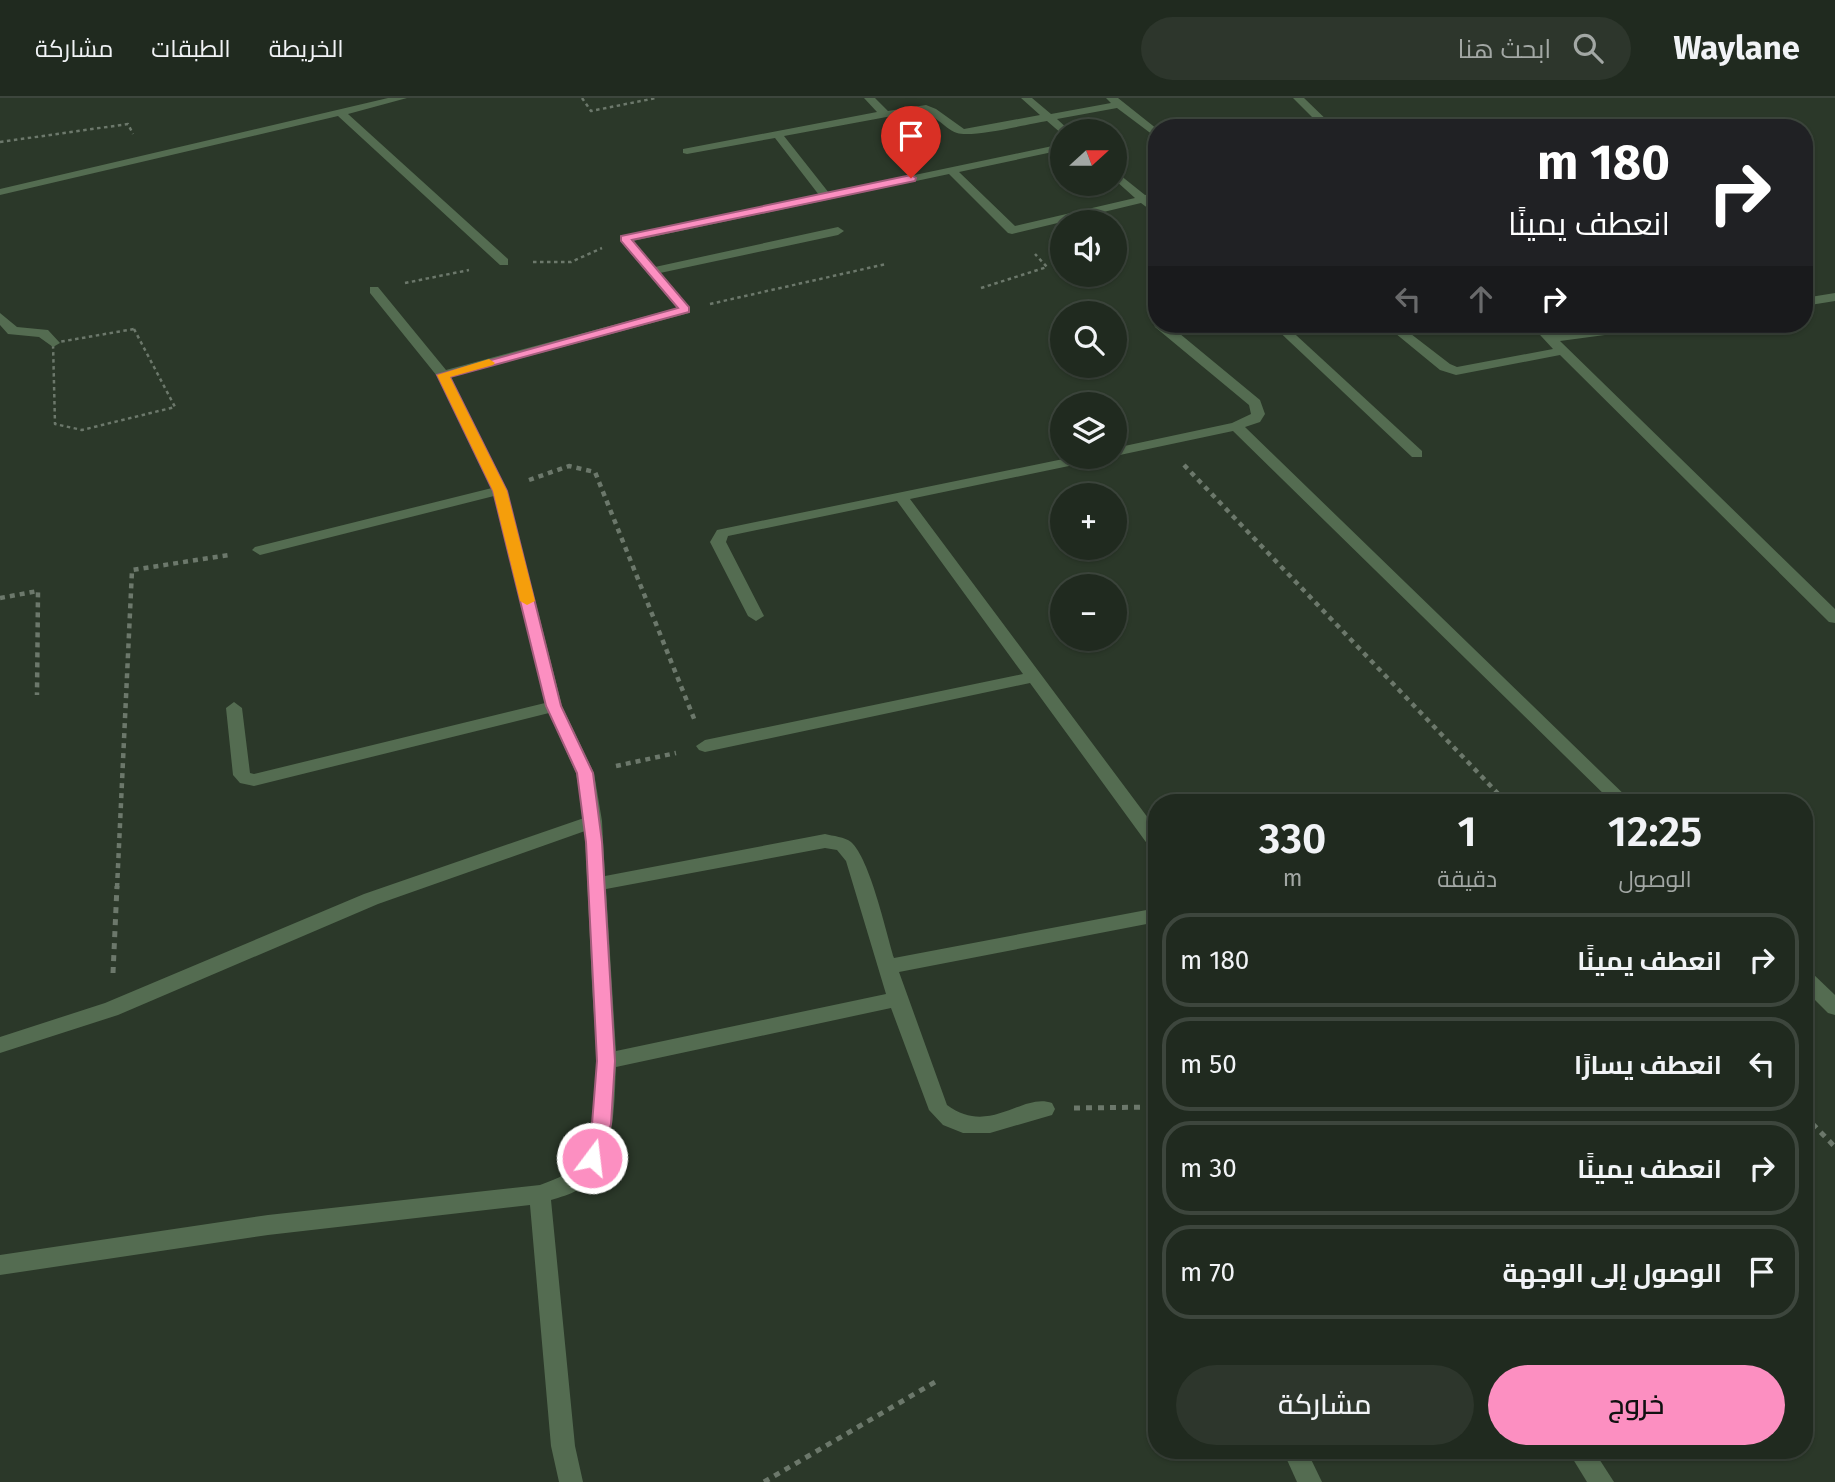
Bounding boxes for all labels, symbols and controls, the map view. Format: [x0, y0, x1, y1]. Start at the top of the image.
search box [1141, 17, 1631, 80]
text: Waylane [1673, 28, 1800, 68]
icon: search [1569, 29, 1607, 67]
text: ابحث هنا [1458, 34, 1551, 65]
text: مشاركة [35, 35, 113, 63]
text: الطبقات [151, 35, 231, 63]
text: الخريطة [269, 35, 344, 63]
pin [881, 106, 941, 178]
icon: arrive [892, 117, 930, 155]
north arrow [1050, 119, 1127, 196]
map controls [1050, 119, 1127, 651]
text: 180 m [1537, 133, 1670, 192]
icon: right [1694, 147, 1785, 238]
text: انعطف يمينًا [1508, 205, 1670, 243]
button: sound [1050, 210, 1127, 287]
icon: left [1389, 280, 1427, 318]
icon: ahead [1462, 280, 1500, 318]
icon: right [1535, 280, 1573, 318]
button: search [1050, 301, 1127, 378]
button: layers [1050, 392, 1127, 469]
button: + [1050, 483, 1127, 560]
button: − [1050, 574, 1127, 651]
text: 1 [1458, 807, 1477, 857]
text: 12:25 [1608, 807, 1702, 857]
text: 330 [1259, 814, 1326, 864]
text: m [1283, 864, 1302, 892]
text: دقيقة [1437, 865, 1497, 893]
text: الوصول [1618, 865, 1692, 893]
icon: right [1743, 941, 1781, 979]
text: 180 m [1180, 945, 1249, 976]
text: انعطف يمينًا [1577, 946, 1722, 977]
icon: left [1743, 1045, 1781, 1083]
text: 50 m [1180, 1049, 1237, 1080]
text: انعطف يسارًا [1574, 1050, 1722, 1081]
position arrow [555, 1121, 629, 1195]
icon: right [1743, 1149, 1781, 1187]
text: 30 m [1180, 1153, 1237, 1184]
text: انعطف يمينًا [1577, 1154, 1722, 1185]
icon: arrive [1743, 1253, 1781, 1291]
text: 70 m [1180, 1257, 1235, 1288]
text: الوصول إلى الوجهة [1503, 1258, 1722, 1289]
button: مشاركة [1176, 1365, 1474, 1445]
button: خروج [1488, 1365, 1785, 1445]

